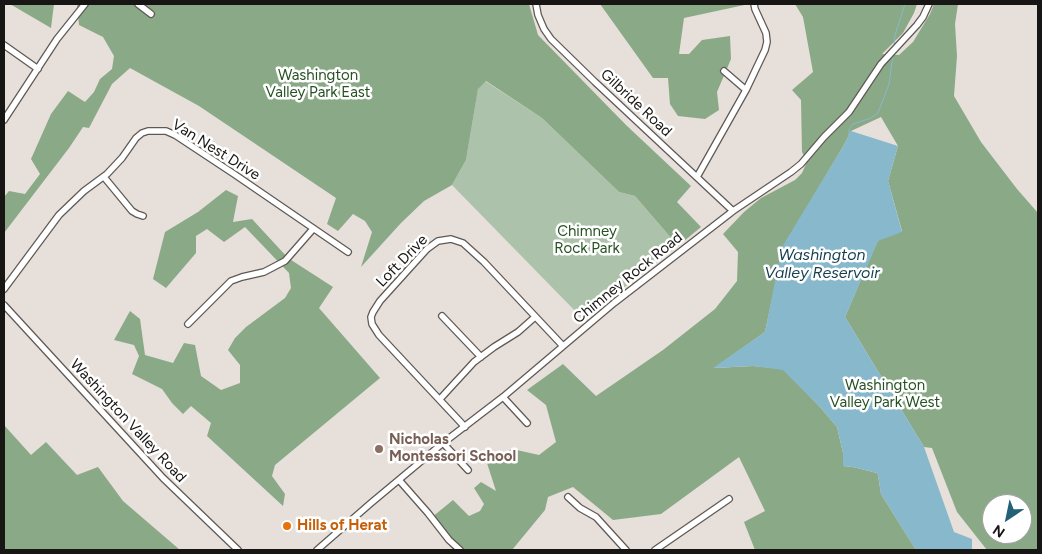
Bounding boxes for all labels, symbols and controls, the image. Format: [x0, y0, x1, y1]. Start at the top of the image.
street label: Gilbride Road [597, 65, 675, 141]
park label: Washington Valley Park East [265, 67, 371, 102]
street label: Van Nest Drive [169, 116, 263, 184]
park label: Chimney Rock Park [554, 223, 620, 258]
street label: Chimney Rock Road [570, 228, 686, 328]
street label: Loft Drive [373, 231, 431, 291]
water label: Washington Valley Reservoir [764, 245, 880, 283]
street label: Washington Valley Road [66, 356, 190, 486]
park label: Washington Valley Park West [830, 377, 940, 412]
place label: Nicholas Montessori School [389, 431, 516, 466]
marker: Nicholas Montessori School [373, 443, 385, 455]
north arrow [982, 494, 1032, 544]
place label: Hills of Herat [297, 517, 388, 535]
marker: Hills of Herat [281, 520, 293, 532]
text: N [990, 521, 1008, 541]

